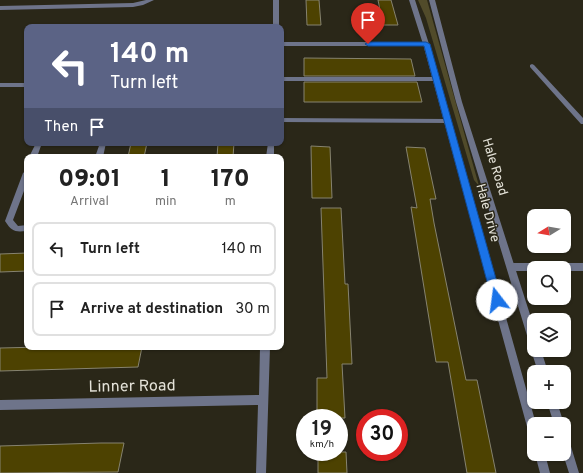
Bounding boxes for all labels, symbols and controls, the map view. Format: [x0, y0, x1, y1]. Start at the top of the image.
pin [351, 3, 385, 44]
icon: arrive [357, 9, 379, 31]
text: 140 m [110, 37, 189, 73]
icon: left [44, 40, 96, 92]
text: Turn left [110, 72, 178, 95]
icon: arrive [86, 116, 108, 138]
text: Then [44, 118, 78, 137]
street label: Hale Road [478, 136, 510, 198]
text: 09:01 [58, 165, 121, 195]
text: 1 [161, 165, 171, 195]
text: 170 [211, 165, 250, 195]
street label: Hale Drive [472, 182, 502, 244]
text: Arrival [70, 194, 109, 210]
text: min [155, 194, 177, 210]
text: m [225, 194, 236, 210]
north arrow [527, 209, 571, 253]
map controls [527, 209, 571, 461]
icon: left [46, 238, 68, 260]
text: Turn left [80, 240, 140, 259]
text: 140 m [222, 240, 262, 259]
button: search [527, 261, 571, 305]
position arrow [476, 279, 518, 321]
icon: arrive [46, 298, 68, 320]
text: Arrive at destination [80, 300, 223, 319]
text: 30 m [235, 300, 270, 319]
button: layers [527, 313, 571, 357]
button: + [527, 365, 571, 409]
street label: Linner Road [88, 376, 176, 398]
speed limit sign: 30 [356, 409, 408, 461]
text: 19 [312, 417, 332, 443]
button: − [527, 417, 571, 461]
text: km/h [310, 438, 334, 451]

